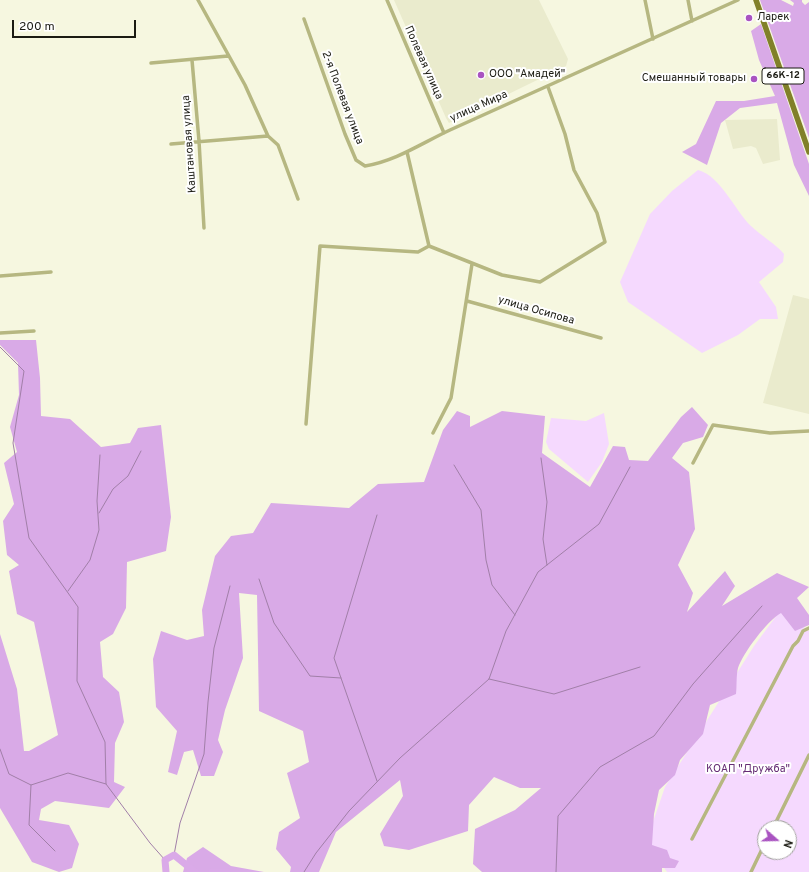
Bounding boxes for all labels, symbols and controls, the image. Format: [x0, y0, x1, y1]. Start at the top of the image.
place label: Ларек [757, 11, 790, 25]
scale bar [14, 12, 138, 38]
marker: Ларек [744, 13, 754, 23]
text: 200 m [19, 19, 55, 35]
street label: Полевая улица [401, 24, 445, 102]
street label: 2-я Полевая улица [318, 50, 366, 146]
place label: ООО "Амадей" [489, 68, 565, 82]
road number: 66К-12 [762, 68, 804, 84]
marker: ООО "Амадей" [476, 70, 486, 80]
place label: Смешанный товары [642, 72, 746, 86]
marker: Смешанный товары [749, 74, 759, 84]
street label: улица Мира [448, 88, 510, 126]
street label: Каштановая улица [180, 95, 200, 193]
street label: улица Осипова [496, 294, 576, 328]
park label: КОАП "Дружба" [706, 763, 790, 777]
north arrow [757, 820, 797, 860]
text: N [779, 838, 795, 850]

